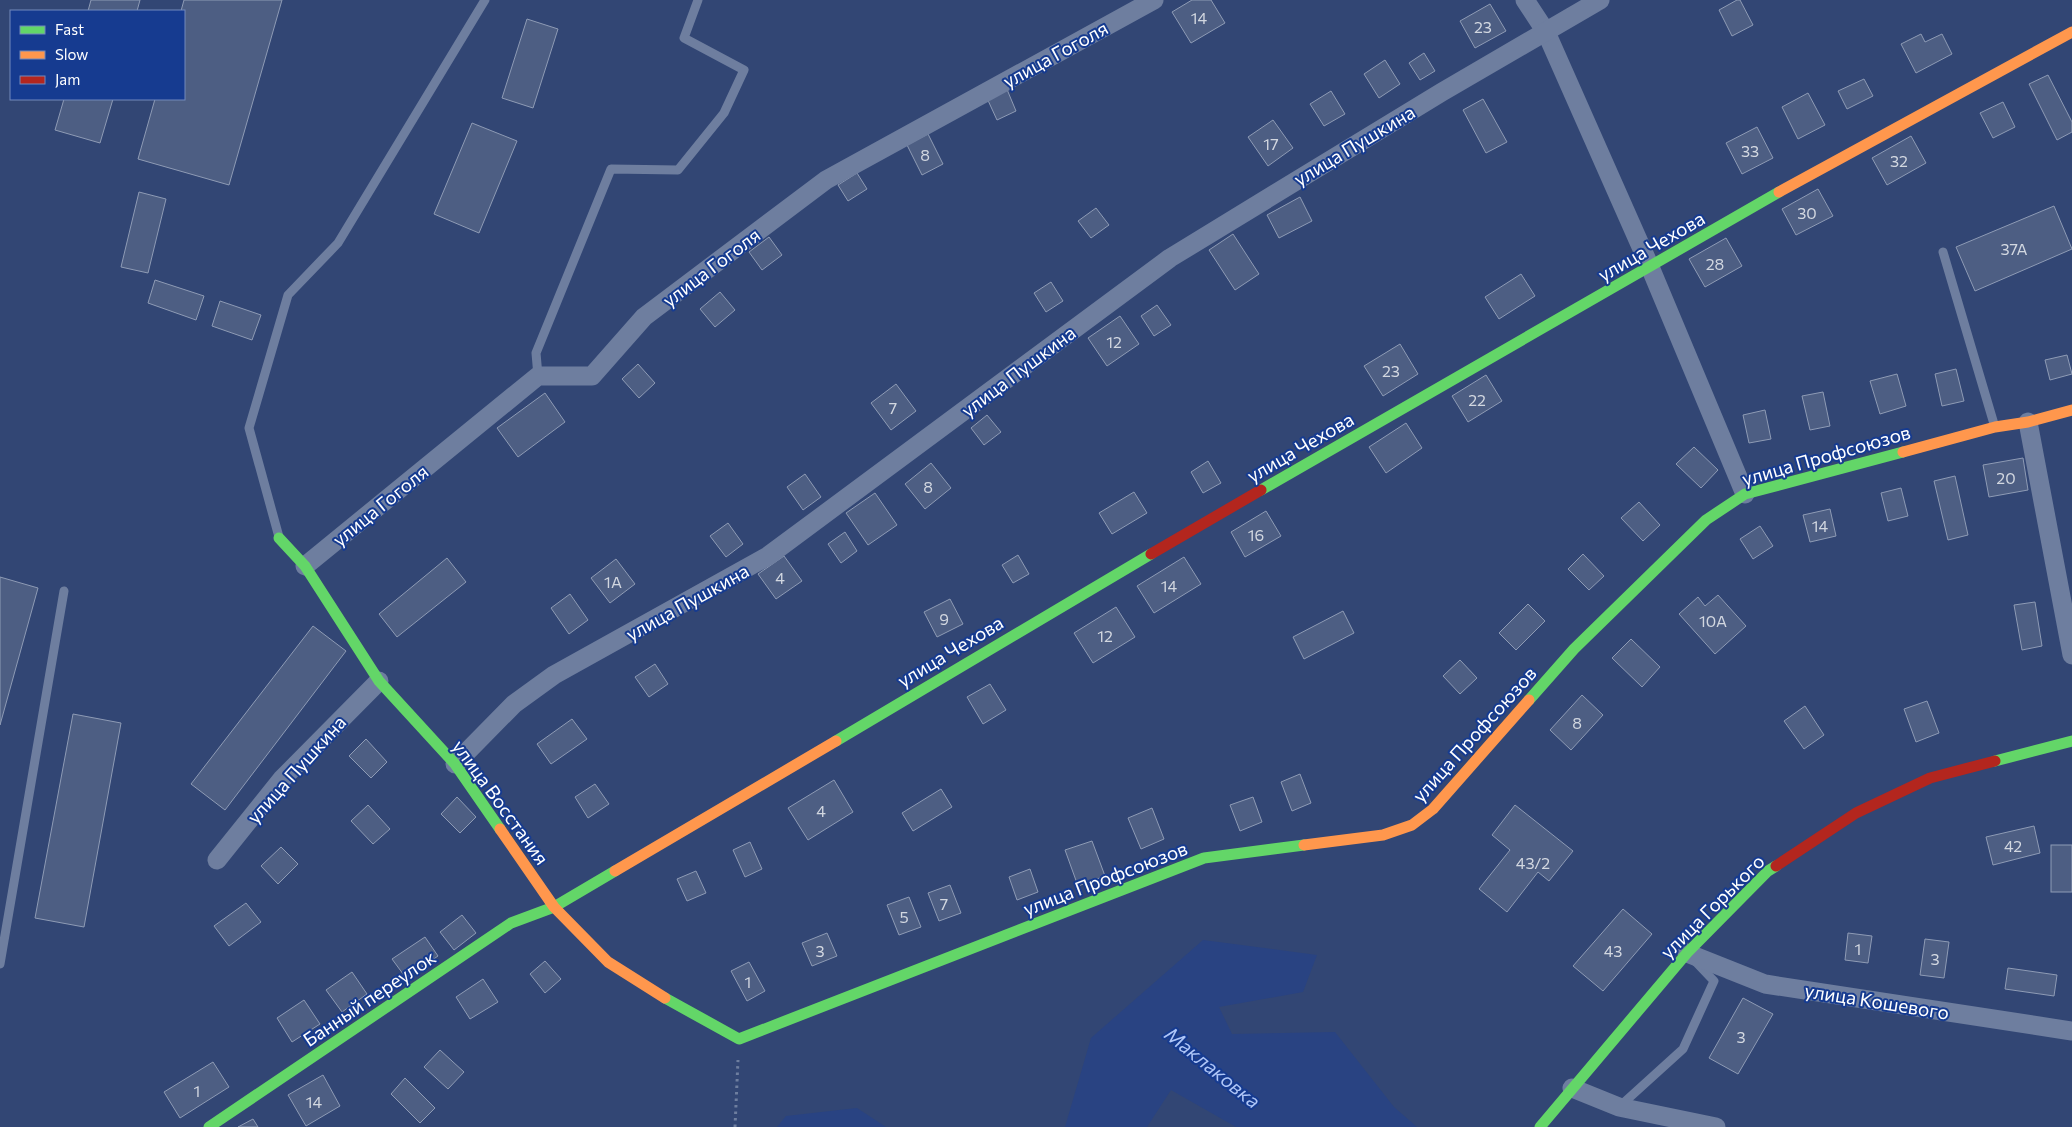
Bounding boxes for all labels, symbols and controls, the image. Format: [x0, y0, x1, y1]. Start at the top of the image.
house number: 14 [1191, 8, 1208, 27]
legend [10, 10, 185, 100]
street label: улица Гоголя [998, 16, 1112, 92]
house number: 23 [1474, 17, 1492, 36]
text: Fast [55, 20, 84, 38]
text: Slow [55, 45, 88, 63]
text: Jam [55, 70, 80, 88]
street label: улица Пушкина [1289, 100, 1419, 190]
house number: 17 [1263, 134, 1279, 153]
house number: 33 [1741, 141, 1759, 160]
house number: 8 [920, 145, 930, 164]
house number: 32 [1890, 151, 1908, 170]
house number: 30 [1797, 203, 1817, 222]
street label: улица Чехова [1594, 206, 1708, 286]
street label: улица Гоголя [658, 223, 764, 311]
house number: 37А [2000, 239, 2028, 258]
house number: 28 [1706, 254, 1724, 273]
street label: улица Пушкина [956, 321, 1080, 421]
house number: 12 [1106, 332, 1122, 351]
house number: 23 [1382, 361, 1400, 380]
house number: 22 [1468, 390, 1486, 409]
house number: 7 [889, 398, 897, 417]
street label: улица Чехова [1243, 407, 1357, 487]
street label: улица Профсоюзов [1739, 420, 1913, 490]
street label: улица Гоголя [327, 459, 433, 551]
house number: 20 [1996, 468, 2016, 487]
house number: 8 [923, 477, 933, 496]
house number: 14 [1812, 516, 1829, 535]
house number: 16 [1248, 525, 1264, 544]
street label: улица Пушкина [621, 559, 753, 645]
house number: 4 [775, 568, 785, 587]
house number: 1А [604, 572, 622, 591]
house number: 14 [1161, 576, 1178, 595]
house number: 9 [939, 609, 949, 628]
street label: улица Чехова [893, 610, 1007, 692]
house number: 10А [1699, 611, 1727, 630]
house number: 12 [1097, 626, 1113, 645]
street label: улица Профсоюзов [1407, 662, 1541, 806]
street label: улица Пушкина [242, 710, 350, 828]
house number: 8 [1572, 713, 1582, 732]
street label: улица Восстания [448, 735, 554, 869]
house number: 4 [816, 801, 826, 820]
street label: улица Профсоюзов [1020, 836, 1190, 920]
house number: 42 [2004, 836, 2022, 855]
street label: улица Горького [1655, 849, 1769, 963]
house number: 43/2 [1516, 853, 1550, 872]
house number: 7 [940, 894, 948, 913]
house number: 5 [899, 907, 909, 926]
house number: 1 [1855, 939, 1861, 958]
house number: 3 [815, 941, 825, 960]
house number: 43 [1604, 941, 1622, 960]
street label: Банный переулок [298, 945, 440, 1051]
house number: 3 [1930, 949, 1940, 968]
house number: 1 [745, 972, 751, 991]
street label: улица Кошевого [1803, 978, 1951, 1024]
water label: Маклаковка [1160, 1021, 1266, 1113]
house number: 3 [1736, 1027, 1746, 1046]
house number: 1 [194, 1081, 200, 1100]
house number: 14 [306, 1092, 323, 1111]

